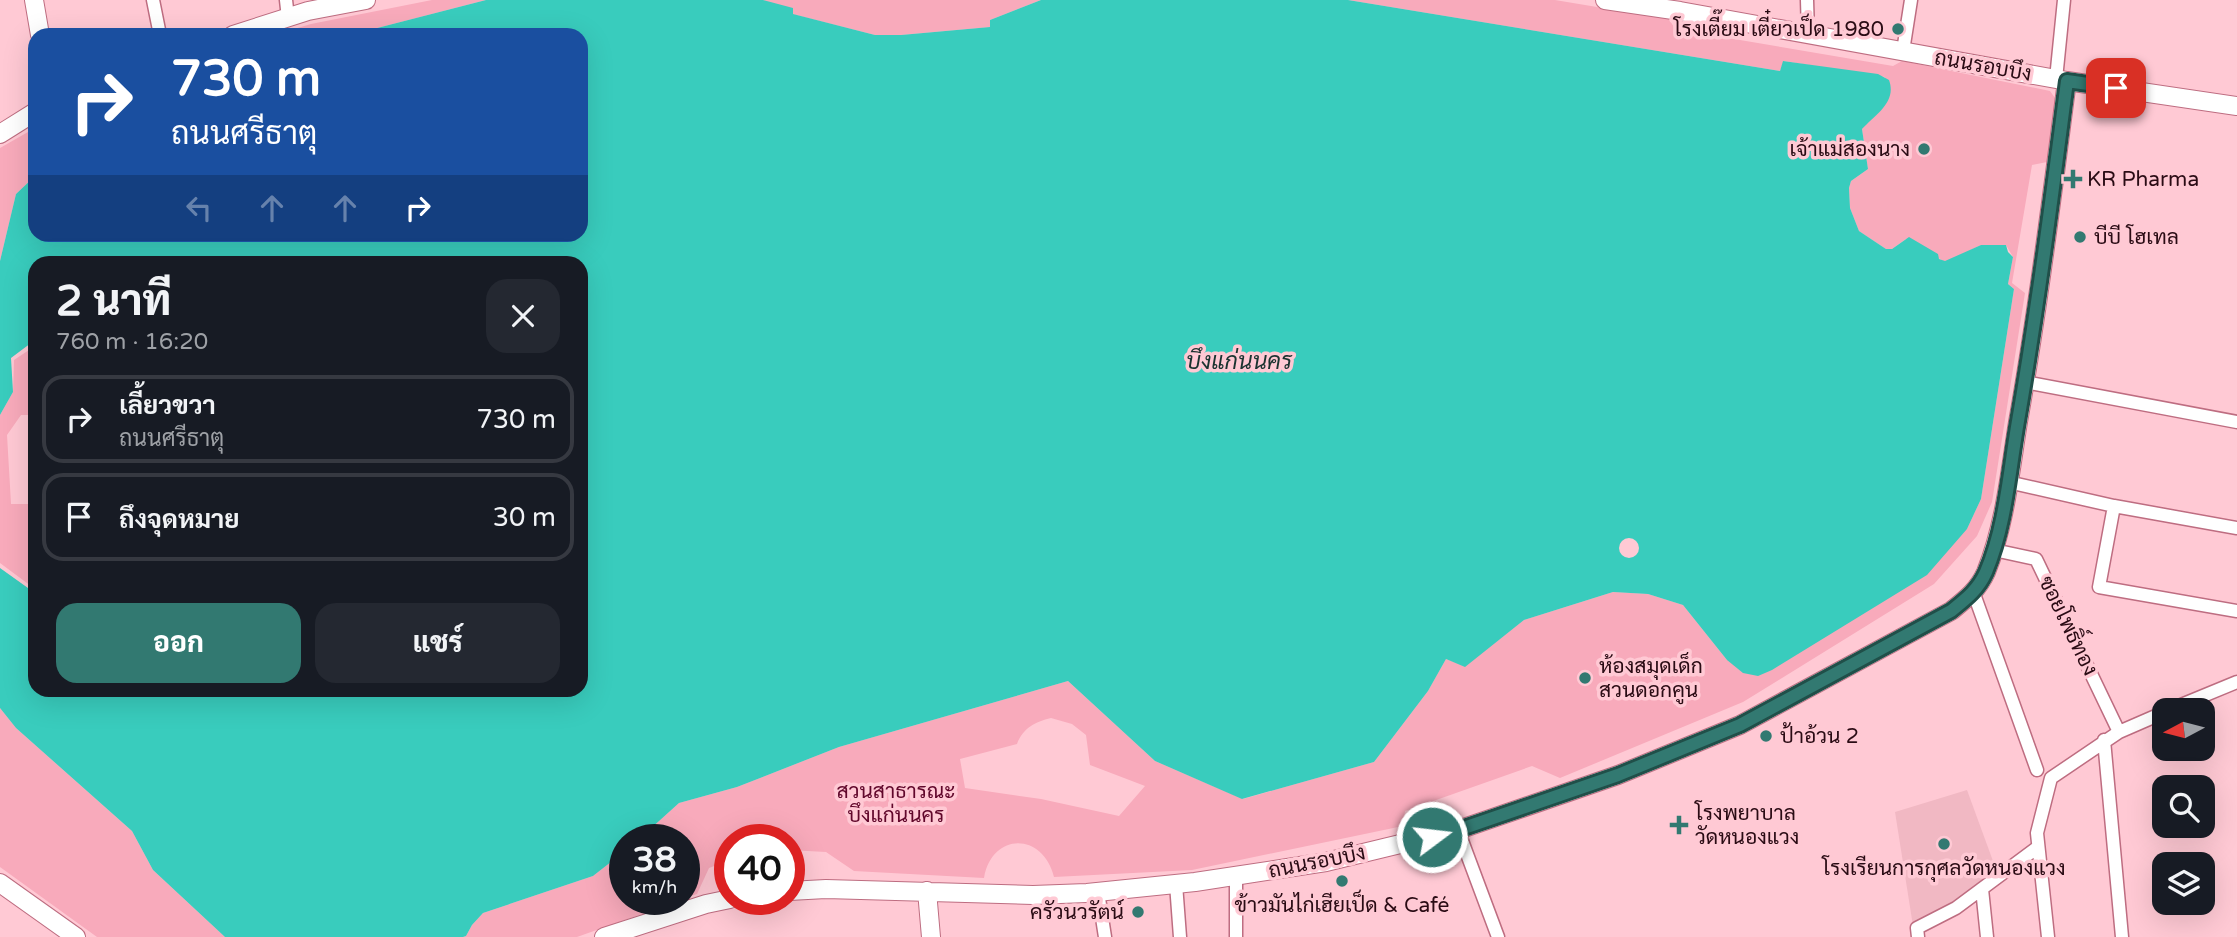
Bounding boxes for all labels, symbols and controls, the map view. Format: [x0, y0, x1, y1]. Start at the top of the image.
place label: โรงเตี๊ยม เตี๋ยวเป็ด 1980 [1673, 9, 1884, 42]
marker: โรงเตี๊ยม เตี๋ยวเป็ด 1980 [1890, 21, 1906, 37]
street label: ถนนรอบบึง [1933, 44, 2034, 87]
text: 730 m [171, 50, 321, 109]
icon: right [56, 56, 147, 147]
pin [2086, 58, 2146, 118]
icon: arrive [2097, 69, 2135, 107]
text: ถนนศรีธาตุ [171, 115, 317, 153]
place label: เจ้าแม่สองนาง [1789, 137, 1910, 162]
marker: เจ้าแม่สองนาง [1916, 141, 1932, 157]
place label: KR Pharma [2087, 167, 2199, 192]
marker: KR Pharma [2065, 171, 2081, 187]
icon: left [180, 189, 218, 227]
icon: ahead [253, 189, 291, 227]
icon: ahead [326, 189, 364, 227]
icon: right [399, 189, 437, 227]
place label: บีบี โฮเทล [2094, 224, 2179, 250]
marker: บีบี โฮเทล [2072, 229, 2088, 245]
text: 2 นาที [56, 276, 171, 327]
button: close [486, 279, 560, 353]
text: 760 m · 16:20 [56, 328, 208, 356]
water label: บึงแก่นนคร [1186, 347, 1293, 376]
text: เลี้ยวขวา [119, 390, 216, 421]
icon: right [60, 400, 98, 438]
text: 730 m [476, 404, 556, 435]
text: ถนนศรีธาตุ [119, 425, 224, 453]
icon: arrive [60, 498, 98, 536]
text: 30 m [493, 502, 556, 533]
text: ถึงจุดหมาย [119, 504, 240, 535]
street label: ซอยโพธิ์ทอง [2033, 569, 2110, 680]
button: ออก [56, 603, 301, 683]
button: แชร์ [315, 603, 560, 683]
place label: ห้องสมุดเด็ก สวนดอกคูน [1599, 651, 1703, 705]
marker: ห้องสมุดเด็ก สวนดอกคูน [1577, 670, 1593, 686]
north arrow [2152, 698, 2216, 761]
map controls [2152, 698, 2215, 915]
place label: ป้าอ้วน 2 [1780, 722, 1859, 749]
marker: ป้าอ้วน 2 [1758, 728, 1774, 744]
button: search [2152, 775, 2215, 838]
park label: สวนสาธารณะ บึงแก่นนคร [836, 779, 956, 828]
position arrow [1395, 800, 1469, 874]
place label: โรงพยาบาล วัดหนองแวง [1694, 800, 1799, 850]
marker: โรงพยาบาล วัดหนองแวง [1669, 815, 1689, 835]
speed limit sign: 40 [714, 824, 805, 915]
marker: โรงเรียนการกุศลวัดหนองแวง [1936, 836, 1952, 852]
text: 38 [633, 839, 676, 881]
street label: ถนนรอบบึง [1266, 839, 1368, 884]
button: layers [2152, 852, 2215, 915]
place label: โรงเรียนการกุศลวัดหนองแวง [1821, 855, 2066, 882]
marker: ข้าวมันไก่เฮียเป็ด & Café [1334, 873, 1350, 889]
text: km/h [632, 876, 677, 898]
place label: ข้าวมันไก่เฮียเป็ด & Café [1235, 889, 1449, 918]
place label: ครัวนวรัตน์ [1030, 898, 1124, 925]
marker: ครัวนวรัตน์ [1130, 904, 1146, 920]

